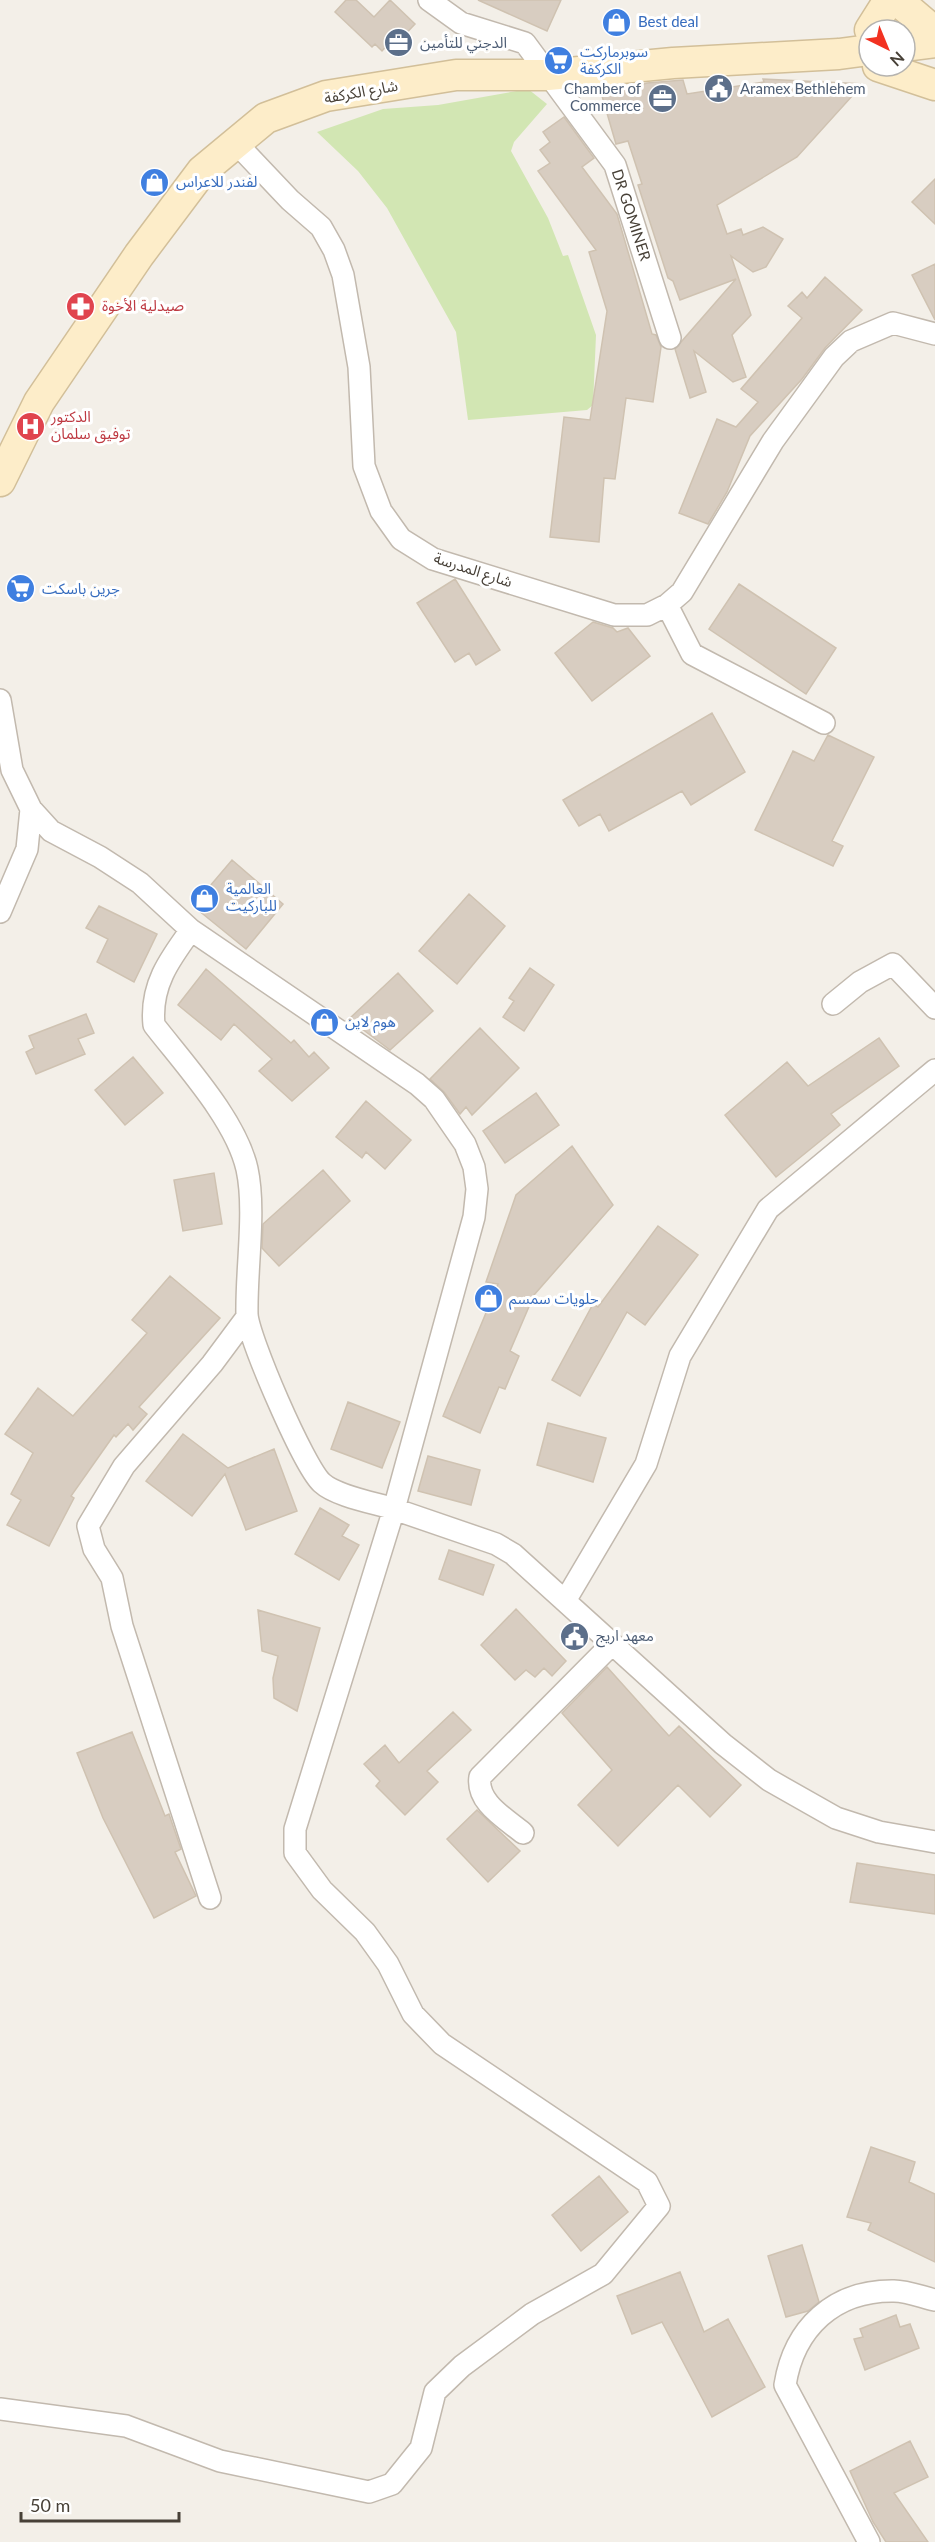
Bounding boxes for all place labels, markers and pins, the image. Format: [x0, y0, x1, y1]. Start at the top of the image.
shop icon: Best deal [601, 6, 633, 38]
place label: Best deal [638, 12, 699, 30]
office icon: الدجني للتأمين [383, 27, 415, 59]
place label: الدجني للتأمين [420, 33, 507, 54]
place label: سوبرماركت الكركفة [580, 42, 648, 78]
supermarket icon: سوبرماركت الكركفة [543, 45, 575, 77]
public building icon: Aramex Bethlehem [703, 73, 735, 105]
place label: Chamber of Commerce [564, 79, 642, 114]
place label: Aramex Bethlehem [740, 79, 866, 97]
office icon: Chamber of Commerce [646, 82, 678, 114]
shop icon: لفندر للاعراس [139, 166, 171, 198]
place label: لفندر للاعراس [176, 172, 258, 191]
pharmacy icon: صيدلية الأخوة [65, 290, 97, 322]
place label: صيدلية الأخوة [102, 296, 184, 315]
place label: الدكتور توفيق سلمان [50, 407, 130, 444]
hospital icon: الدكتور توفيق سلمان [14, 410, 46, 442]
supermarket icon: جرين باسكت [5, 573, 37, 605]
place label: جرين باسكت [42, 579, 120, 598]
place label: العالمية للباركيت [226, 879, 277, 915]
shop icon: العالمية للباركيت [189, 882, 221, 914]
shop icon: هوم لاين [308, 1006, 340, 1038]
place label: هوم لاين [345, 1012, 396, 1033]
shop icon: حلويات سمسم [472, 1283, 504, 1315]
place label: حلويات سمسم [509, 1289, 599, 1310]
public building icon: معهد اريج [559, 1620, 591, 1652]
place label: معهد اريج [596, 1626, 654, 1648]

